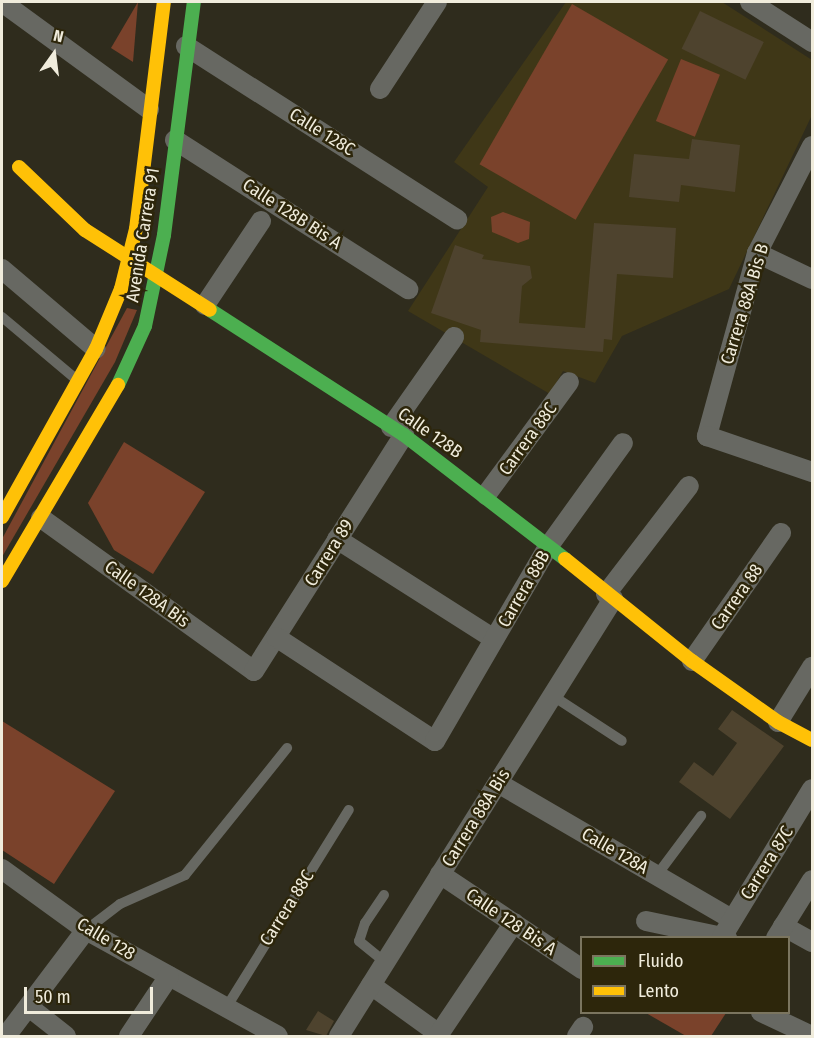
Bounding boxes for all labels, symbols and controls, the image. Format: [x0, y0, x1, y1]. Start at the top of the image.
north arrow [24, 24, 84, 84]
text: N [52, 26, 65, 46]
street label: Calle 128C [285, 103, 359, 161]
street label: Avenida Carrera 91 [122, 166, 164, 304]
street label: Calle 128B Bis A [238, 174, 346, 254]
street label: Carrera 88A Bis B [716, 241, 774, 367]
street label: Carrera 88C [494, 398, 562, 480]
street label: Calle 128B [394, 403, 466, 463]
street label: Carrera 89 [300, 515, 358, 591]
street label: Carrera 88B [493, 547, 555, 631]
street label: Calle 128A Bis [100, 556, 194, 632]
street label: Carrera 88 [706, 560, 768, 634]
street label: Carrera 88A Bis [437, 765, 515, 871]
street label: Carrera 87C [736, 822, 798, 904]
street label: Calle 128A [578, 823, 652, 879]
street label: Carrera 88C [255, 866, 319, 950]
street label: Calle 128 Bis A [462, 884, 560, 960]
street label: Calle 128 [73, 913, 139, 965]
legend [580, 936, 790, 1014]
text: Fluido [638, 950, 684, 972]
scale bar [27, 975, 156, 1013]
text: Lento [638, 980, 679, 1002]
text: 50 m [35, 986, 71, 1008]

